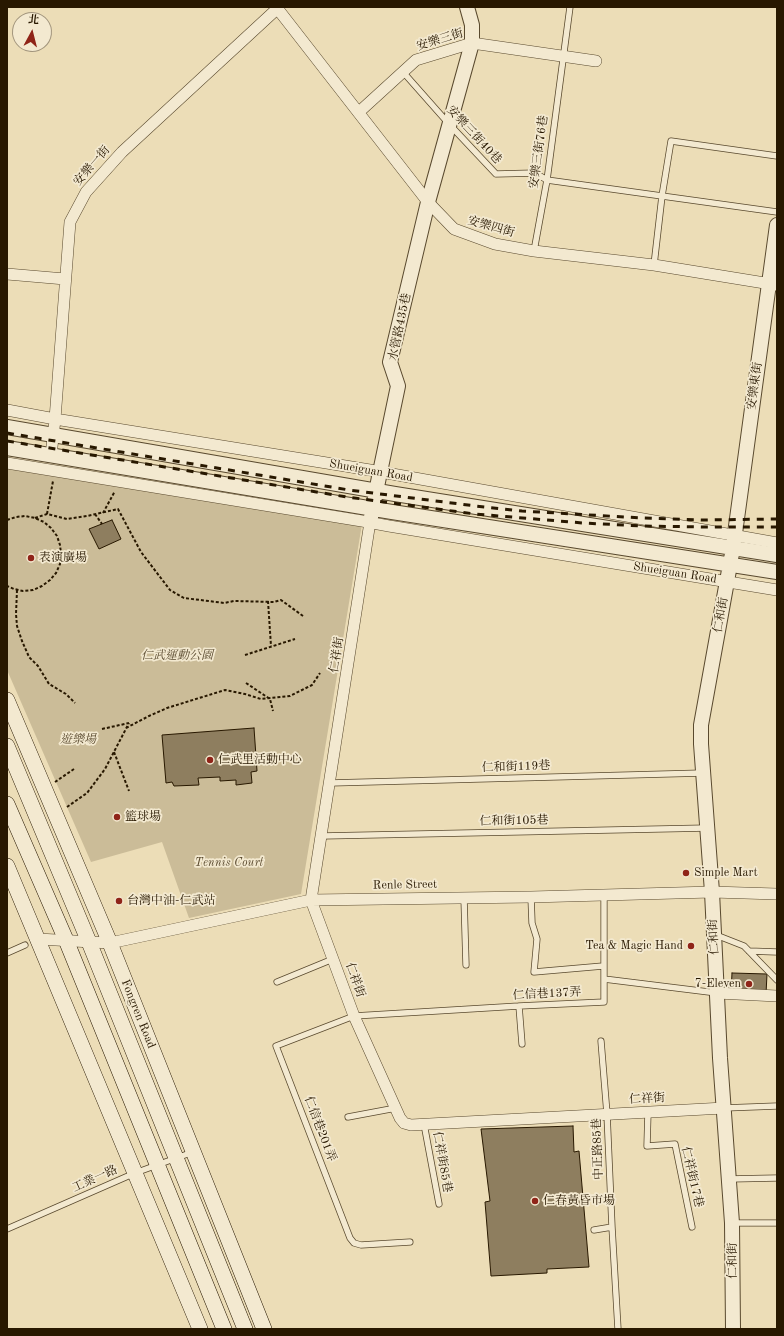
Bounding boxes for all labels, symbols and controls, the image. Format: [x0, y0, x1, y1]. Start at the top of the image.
north arrow [12, 12, 52, 52]
text: 北 [27, 14, 40, 27]
street label: 安樂三街 [415, 26, 465, 54]
street label: 安樂三街40巷 [444, 103, 504, 167]
street label: 安樂三街76巷 [527, 114, 551, 190]
street label: 安樂一街 [71, 143, 113, 189]
street label: 安樂四街 [466, 213, 516, 241]
street label: 水管路435巷 [386, 292, 414, 362]
street label: 安樂東街 [745, 361, 765, 411]
street label: Shueiguan Road [328, 457, 414, 485]
place label: 表演廣場 [39, 551, 87, 565]
marker: 表演廣場 [26, 553, 36, 563]
street label: Shueiguan Road [632, 559, 718, 587]
street label: 仁和街 [711, 596, 731, 634]
street label: 仁祥街 [327, 636, 347, 674]
park label: 仁武運動公園 [141, 649, 213, 663]
park label: 遊樂場 [60, 733, 96, 747]
place label: 仁武里活動中心 [218, 753, 302, 767]
marker: 仁武里活動中心 [205, 755, 215, 765]
street label: 仁和街119巷 [481, 759, 551, 775]
place label: 籃球場 [125, 810, 161, 824]
marker: 籃球場 [112, 812, 122, 822]
street label: 仁和街105巷 [479, 813, 549, 829]
park label: Tennis Court [195, 856, 263, 870]
place label: Simple Mart [694, 866, 758, 880]
marker: Simple Mart [681, 868, 691, 878]
street label: Renle Street [373, 877, 437, 893]
place label: 台灣中油-仁武站 [127, 894, 215, 908]
marker: 台灣中油-仁武站 [114, 896, 124, 906]
street label: 仁和街 [706, 919, 722, 955]
place label: Tea & Magic Hand [585, 939, 683, 953]
marker: Tea & Magic Hand [686, 941, 696, 951]
street label: 仁祥街 [342, 961, 368, 999]
street label: Fongren Road [118, 977, 158, 1051]
place label: 7-Eleven [695, 977, 741, 991]
marker: 7-Eleven [744, 979, 754, 989]
street label: 仁信巷137弄 [512, 985, 582, 1003]
street label: 仁祥街 [629, 1091, 665, 1107]
street label: 仁信巷201弄 [301, 1094, 339, 1164]
street label: 中正路85巷 [590, 1118, 606, 1180]
street label: 仁祥街85巷 [430, 1130, 454, 1194]
street label: 仁祥街17巷 [678, 1145, 706, 1209]
street label: 工業一路 [70, 1163, 120, 1195]
place label: 仁春黃昏市場 [543, 1194, 615, 1208]
marker: 仁春黃昏市場 [530, 1196, 540, 1206]
street label: 仁和街 [726, 1243, 740, 1279]

